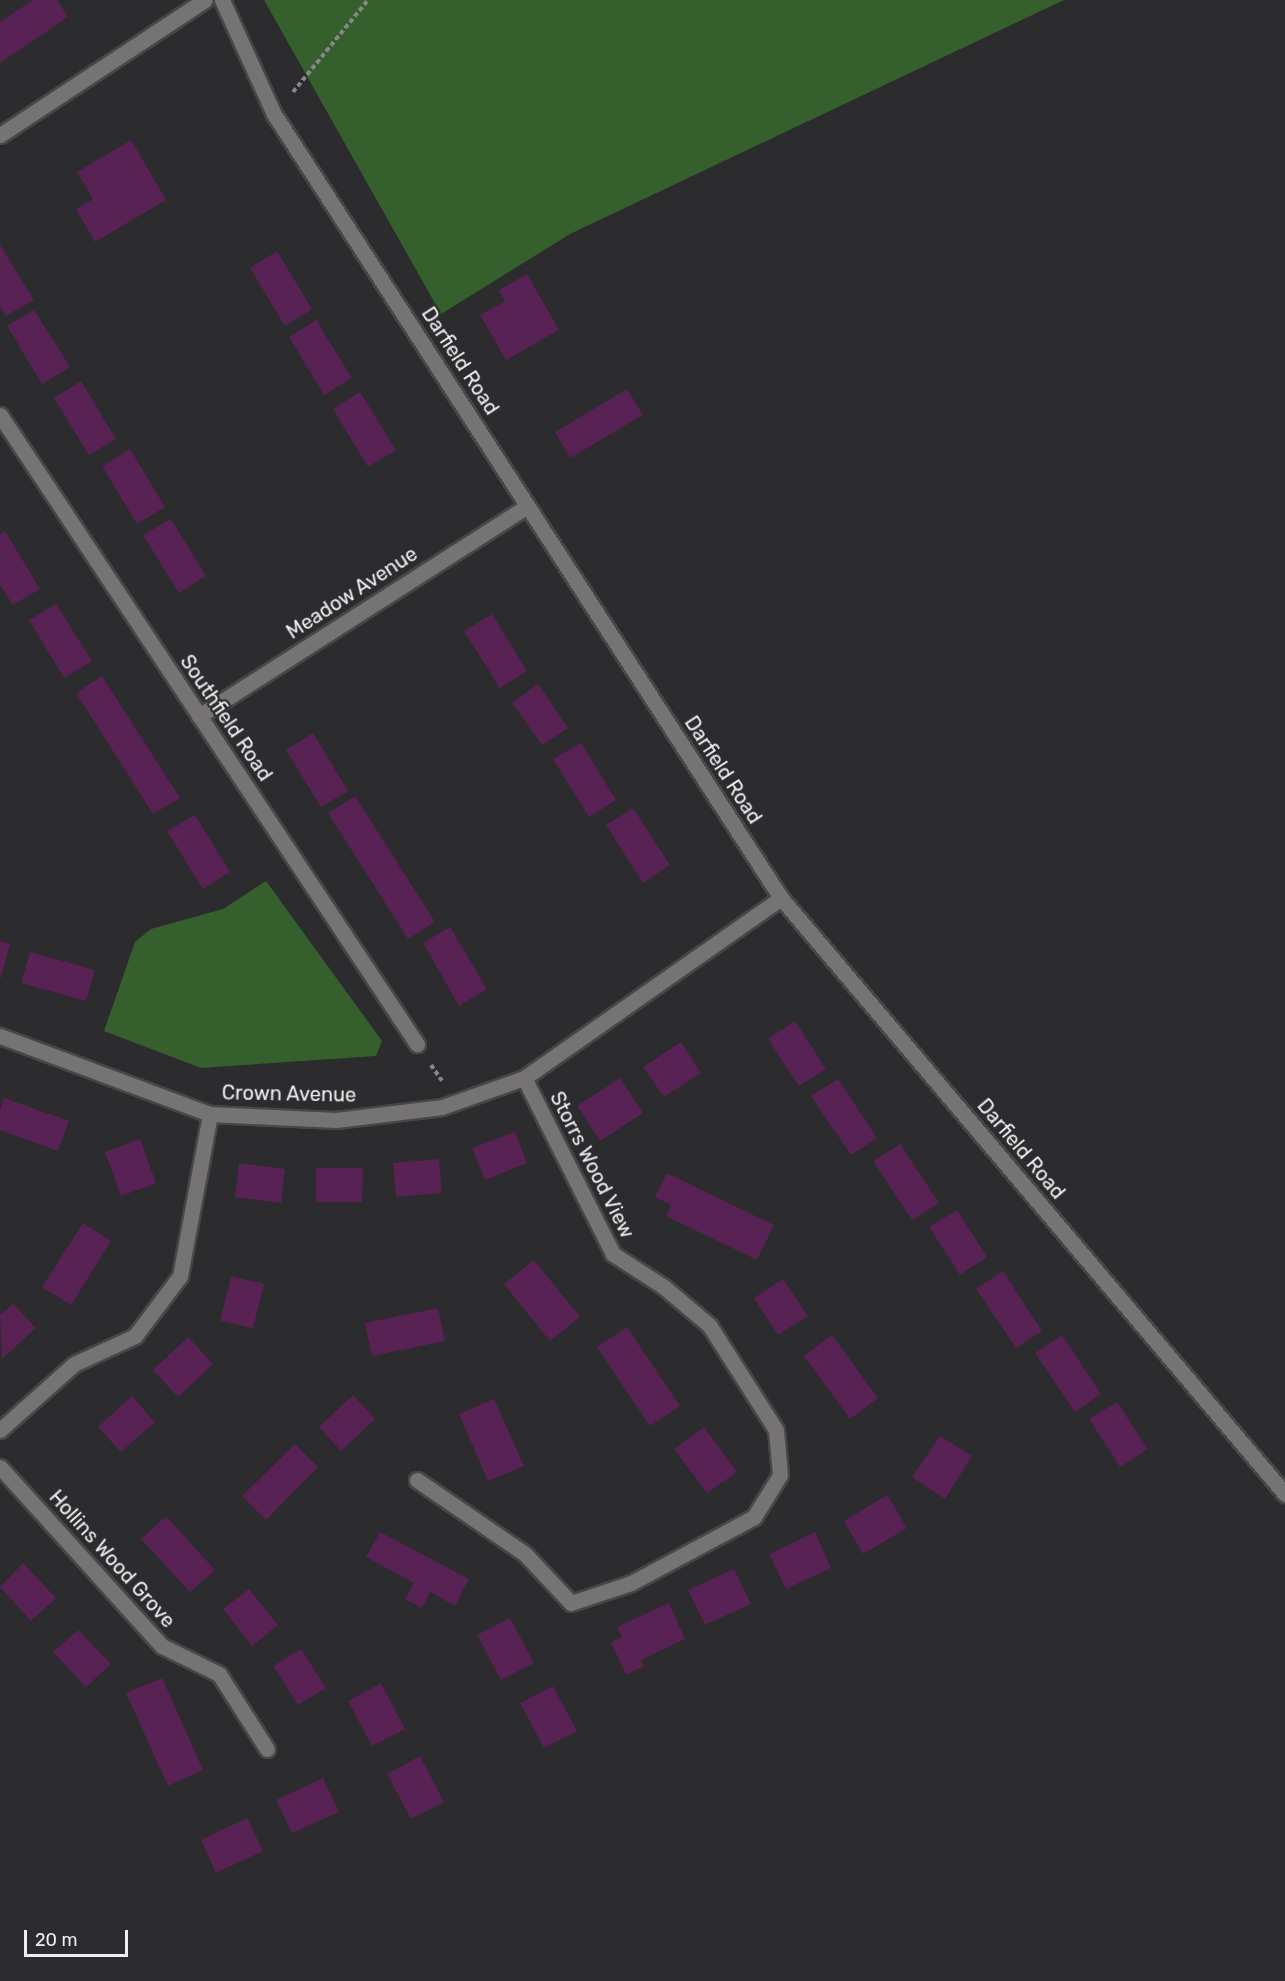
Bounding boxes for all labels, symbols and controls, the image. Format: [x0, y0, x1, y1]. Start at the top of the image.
street label: Darfield Road [416, 303, 504, 419]
street label: Meadow Avenue [282, 541, 422, 645]
street label: Southfield Road [175, 650, 277, 786]
street label: Darfield Road [679, 712, 767, 828]
street label: Crown Avenue [221, 1081, 357, 1107]
street label: Storrs Wood View [544, 1087, 640, 1243]
street label: Darfield Road [972, 1094, 1070, 1204]
street label: Hollins Wood Grove [44, 1485, 180, 1633]
scale bar [27, 1918, 130, 1956]
text: 20 m [35, 1929, 77, 1951]

